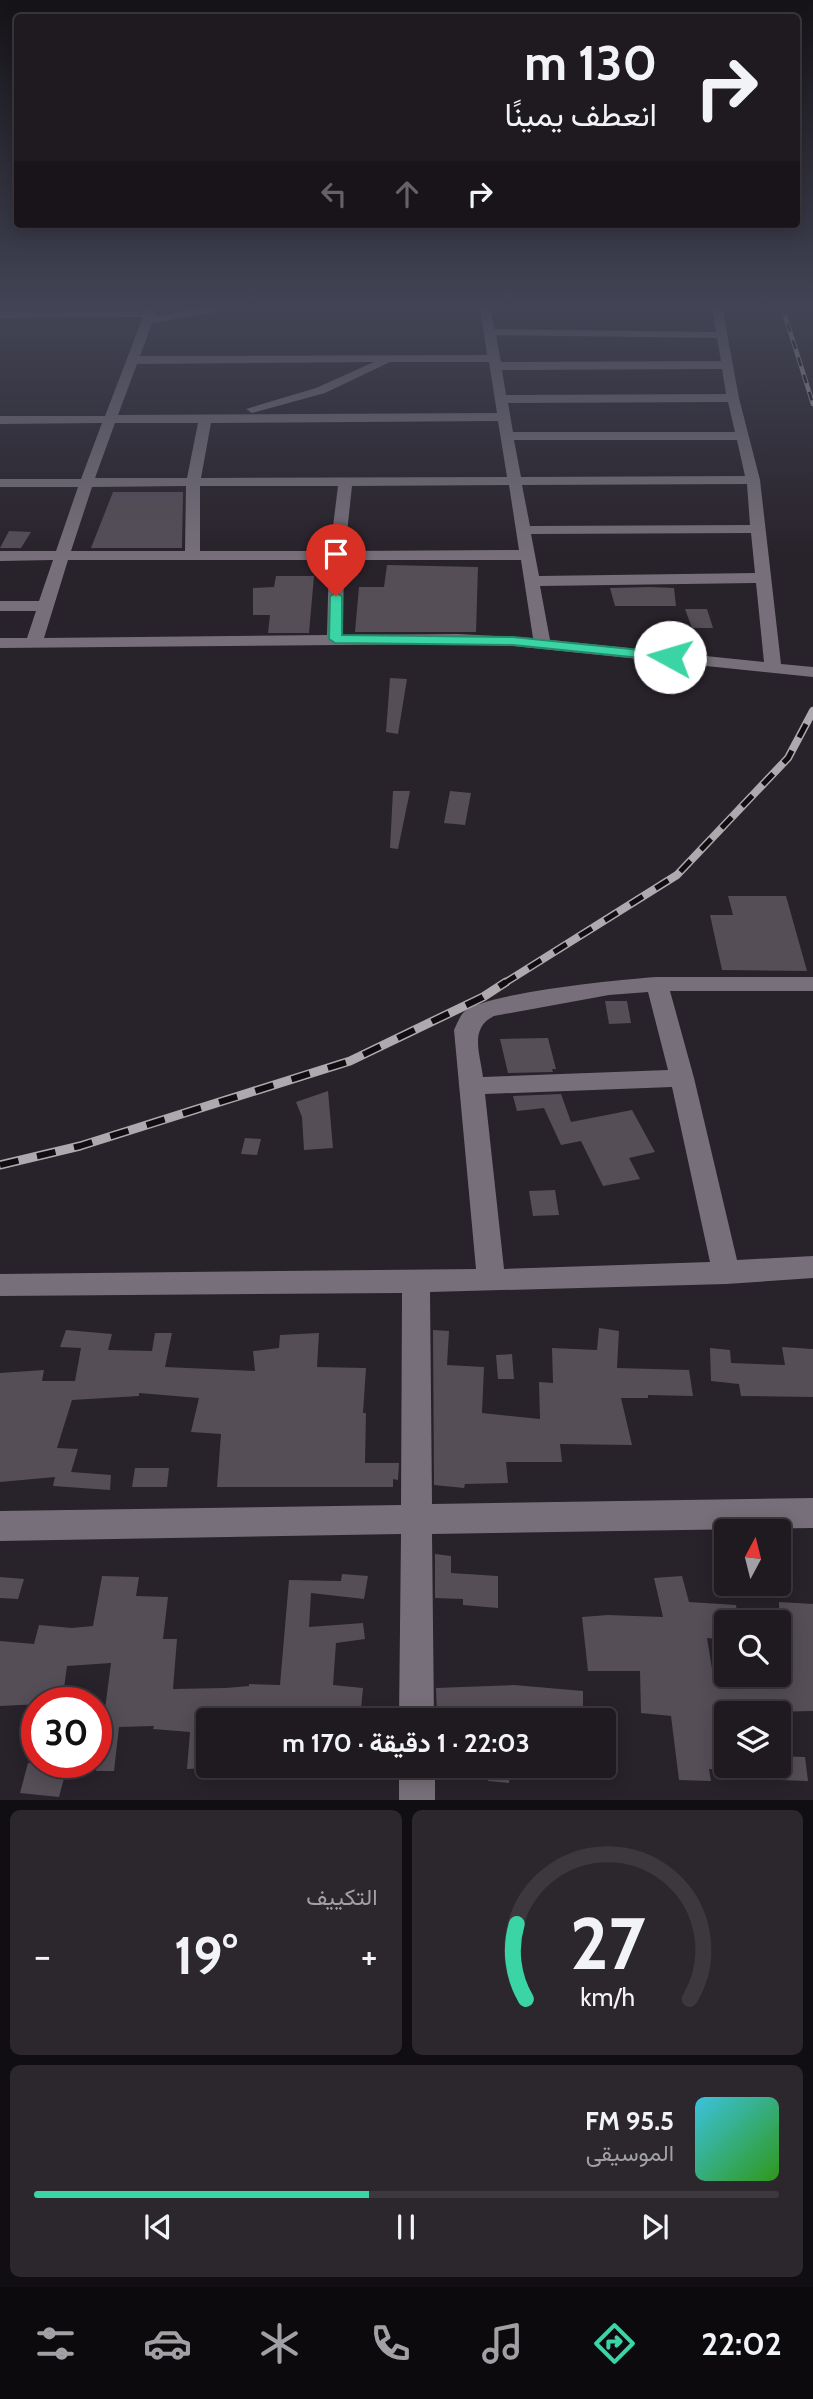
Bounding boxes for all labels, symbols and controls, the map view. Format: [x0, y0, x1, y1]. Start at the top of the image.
text: 130 m [524, 33, 657, 92]
icon: right [681, 42, 772, 133]
text: انعطف يمينًا [505, 95, 657, 134]
icon: left [315, 175, 353, 213]
icon: ahead [388, 175, 426, 213]
icon: right [461, 175, 499, 213]
pin [306, 524, 366, 596]
icon: arrive [317, 535, 355, 573]
position arrow [633, 620, 707, 694]
north arrow [714, 1519, 791, 1596]
map controls [714, 1519, 791, 1778]
button: search [714, 1610, 791, 1687]
speed limit sign: 30 [21, 1687, 112, 1778]
button: layers [714, 1701, 791, 1778]
text: 22:03 · 1 دقيقة · 170 m [282, 1727, 530, 1759]
text: التكييف [306, 1883, 378, 1911]
text: 27 [569, 1899, 645, 1987]
text: 19° [174, 1924, 237, 1987]
text: − [34, 1932, 51, 1979]
text: + [361, 1932, 377, 1979]
text: km/h [580, 1981, 635, 2011]
text: 95.5 FM [585, 2105, 674, 2137]
text: الموسيقى [586, 2139, 674, 2167]
icon: previous [139, 2208, 177, 2246]
icon: pause [387, 2208, 425, 2246]
icon: next [636, 2208, 674, 2246]
icon: filters [31, 2319, 80, 2368]
icon: car [143, 2319, 192, 2368]
icon: climate [255, 2319, 304, 2368]
icon: phone [366, 2319, 415, 2368]
icon: music [478, 2319, 527, 2368]
icon: directions [590, 2319, 639, 2368]
text: 22:02 [701, 2324, 782, 2363]

